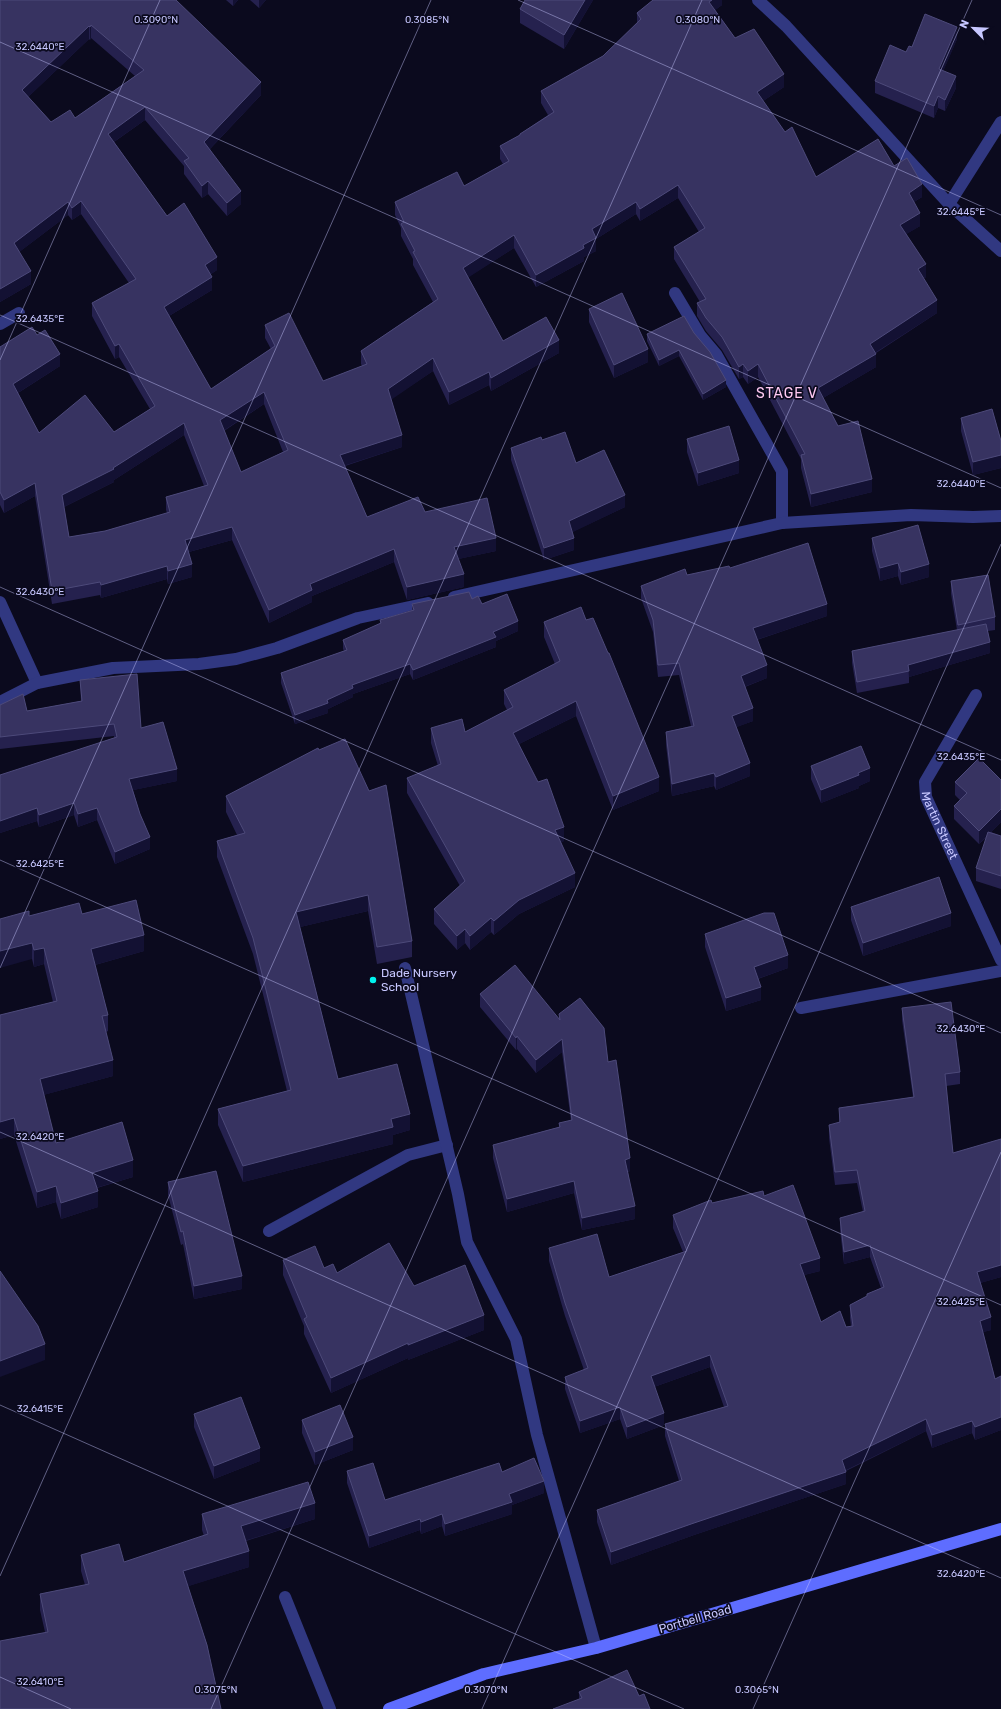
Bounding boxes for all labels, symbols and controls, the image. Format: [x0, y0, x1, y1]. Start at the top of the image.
north arrow [953, 8, 993, 48]
text: 0.3090°N [134, 14, 178, 26]
text: 0.3085°N [405, 14, 449, 26]
text: 0.3080°N [676, 14, 720, 26]
text: N [957, 18, 972, 30]
text: 32.6440°E [15, 41, 65, 53]
text: 32.6445°E [937, 206, 985, 218]
text: 32.6435°E [16, 313, 64, 325]
district label: STAGE V [756, 385, 818, 402]
text: 32.6440°E [936, 478, 986, 490]
text: 32.6430°E [16, 586, 64, 598]
text: 32.6435°E [937, 751, 985, 763]
street label: Martin Street [919, 791, 961, 862]
text: 32.6425°E [16, 858, 64, 870]
place label: Dade Nursery School [381, 966, 457, 994]
marker: Dade Nursery School [368, 975, 378, 985]
text: 32.6430°E [937, 1023, 985, 1035]
text: 32.6420°E [16, 1131, 64, 1143]
text: 32.6425°E [937, 1296, 985, 1308]
text: 32.6415°E [17, 1403, 63, 1415]
text: 32.6420°E [937, 1568, 985, 1580]
street label: Portbell Road [657, 1602, 733, 1636]
text: 32.6410°E [17, 1676, 63, 1688]
text: 0.3075°N [195, 1684, 238, 1696]
text: 0.3070°N [464, 1684, 508, 1696]
text: 0.3065°N [735, 1684, 779, 1696]

